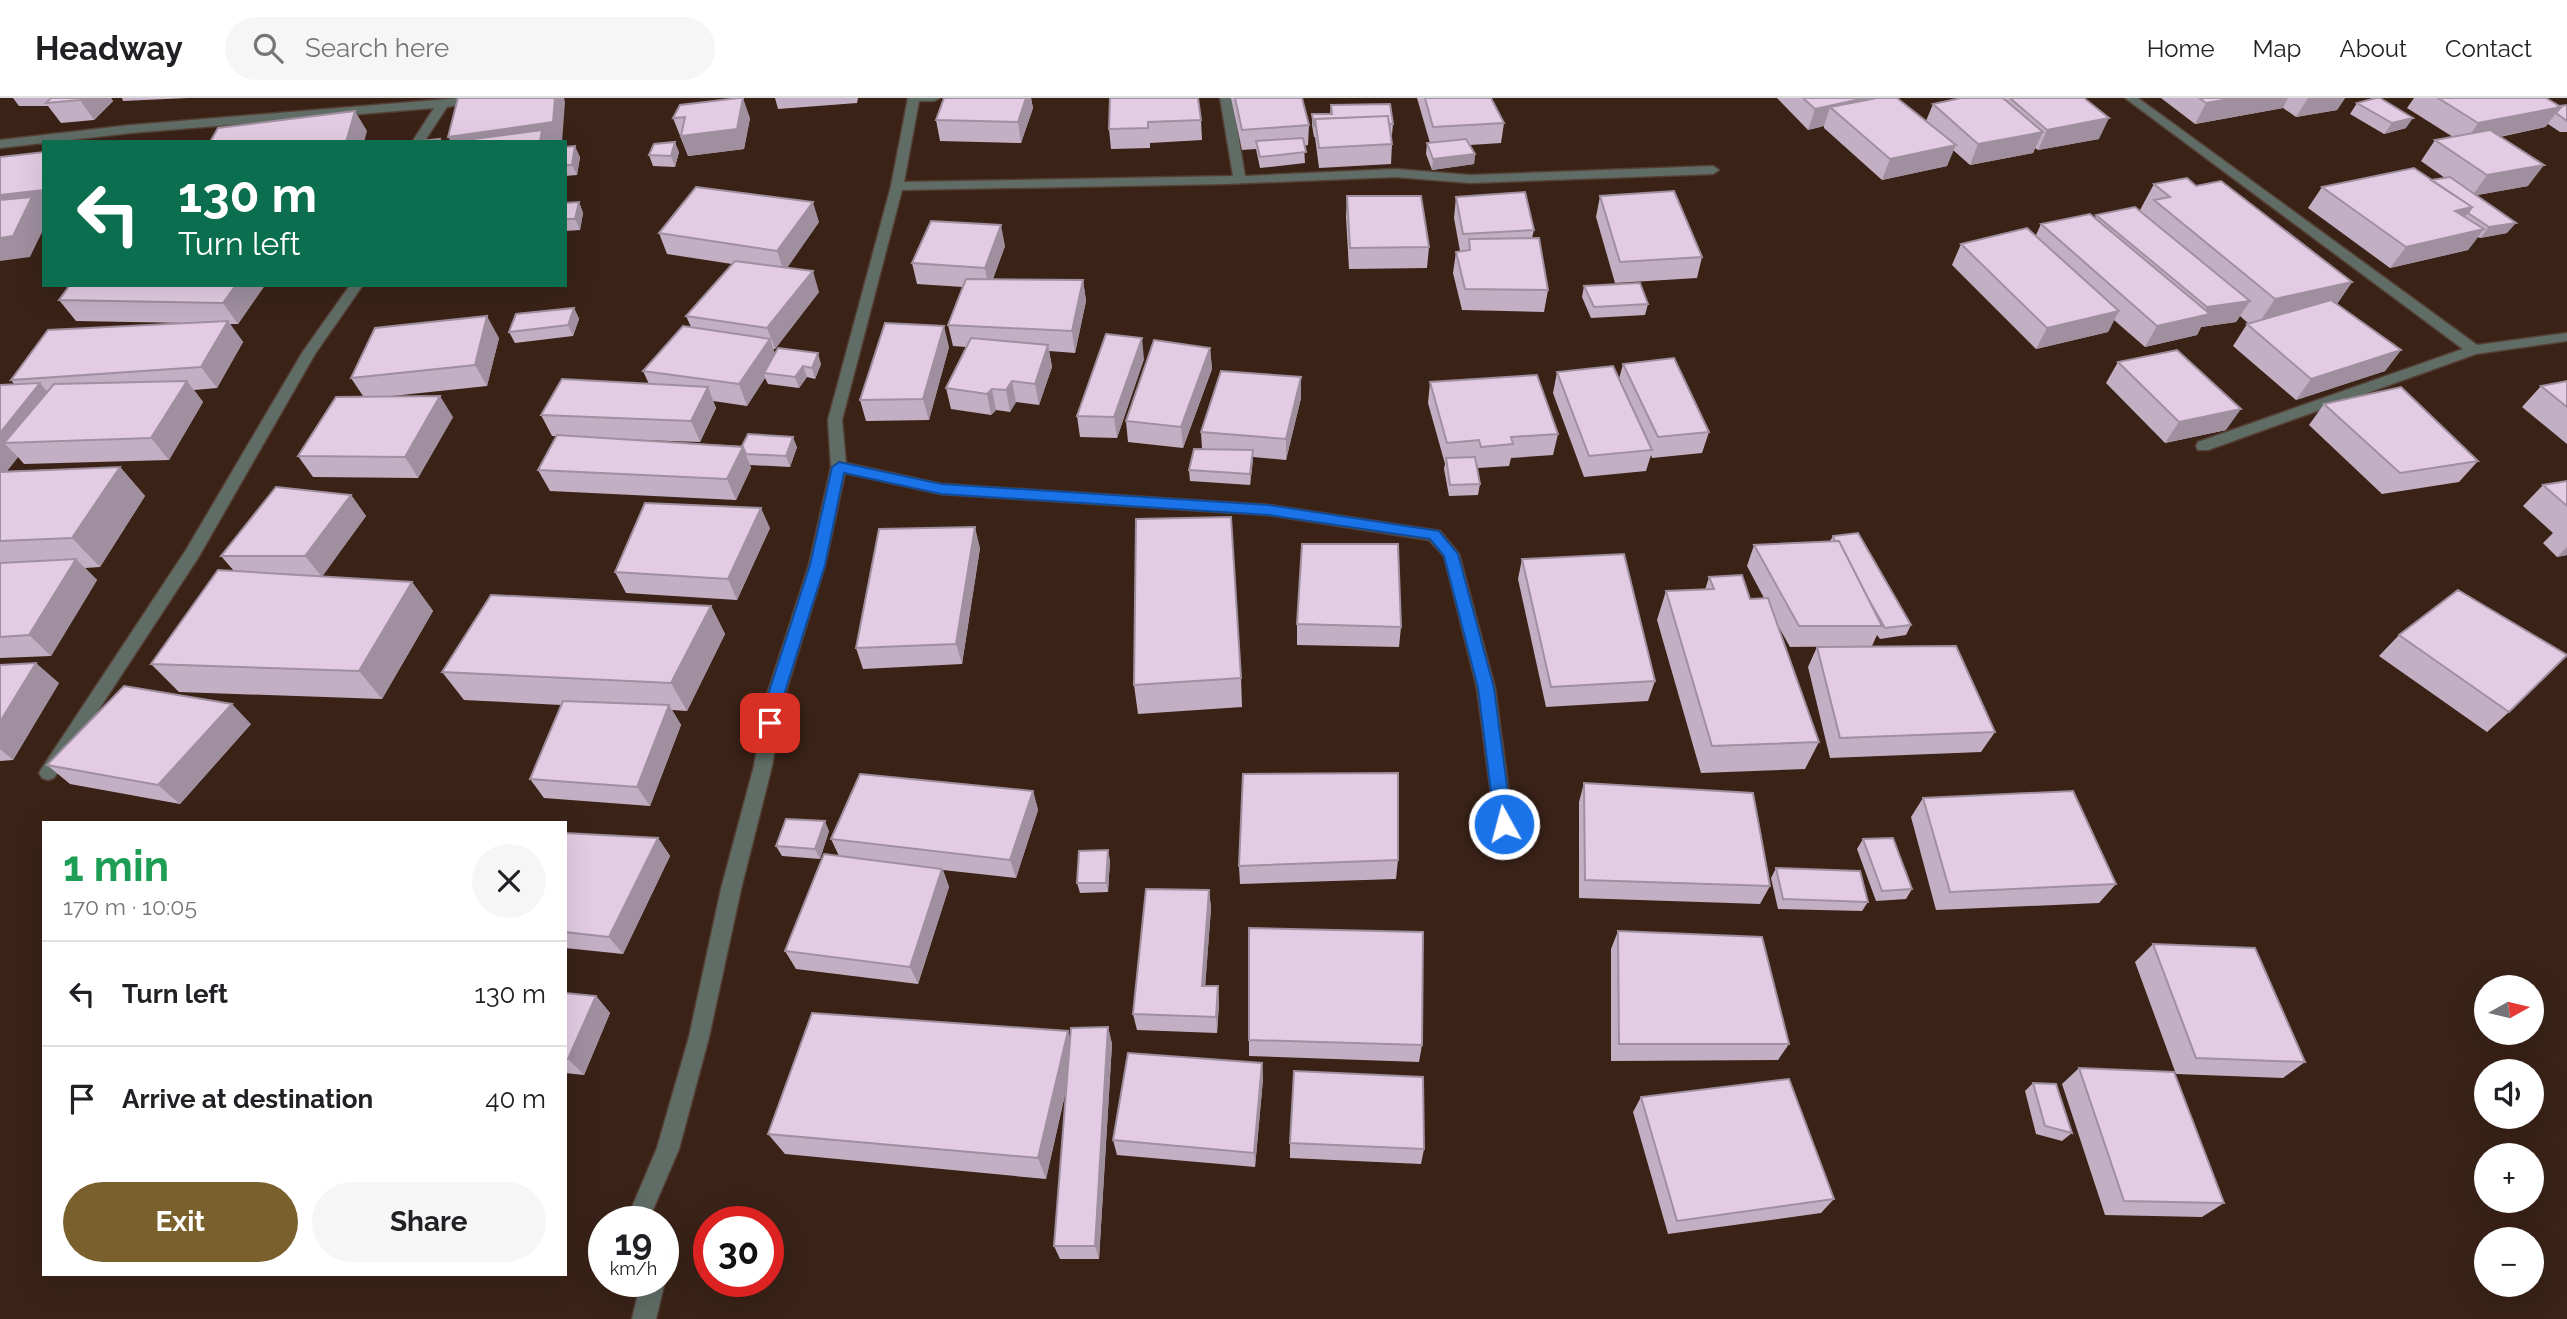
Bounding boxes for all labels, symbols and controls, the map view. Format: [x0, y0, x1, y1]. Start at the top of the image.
search box [225, 17, 715, 80]
text: Headway [35, 29, 183, 68]
icon: search [249, 29, 287, 67]
text: Search here [305, 33, 449, 63]
text: Home [2147, 34, 2215, 63]
text: Map [2253, 34, 2301, 63]
text: About [2339, 34, 2407, 63]
text: Contact [2445, 34, 2532, 63]
text: 130 m [178, 166, 317, 223]
icon: left [63, 168, 154, 259]
text: Turn left [178, 225, 300, 262]
pin [740, 693, 800, 753]
icon: arrive [751, 704, 789, 742]
position arrow [1467, 787, 1541, 861]
text: 1 min [63, 842, 169, 891]
button: close [472, 844, 546, 918]
text: 170 m · 10:05 [63, 893, 197, 920]
icon: left [63, 975, 101, 1013]
north arrow [2474, 975, 2544, 1045]
map controls [2474, 975, 2544, 1297]
text: Turn left [122, 979, 228, 1009]
text: 130 m [475, 979, 546, 1009]
button: sound [2474, 1059, 2544, 1129]
icon: arrive [63, 1080, 101, 1118]
text: Arrive at destination [122, 1084, 373, 1114]
text: 40 m [485, 1084, 546, 1114]
button: + [2474, 1143, 2544, 1213]
button: Exit [63, 1182, 298, 1262]
button: Share [312, 1182, 546, 1262]
speed limit sign: 30 [693, 1206, 784, 1297]
text: 19 [615, 1222, 652, 1263]
button: − [2474, 1227, 2544, 1297]
text: km/h [610, 1258, 657, 1279]

